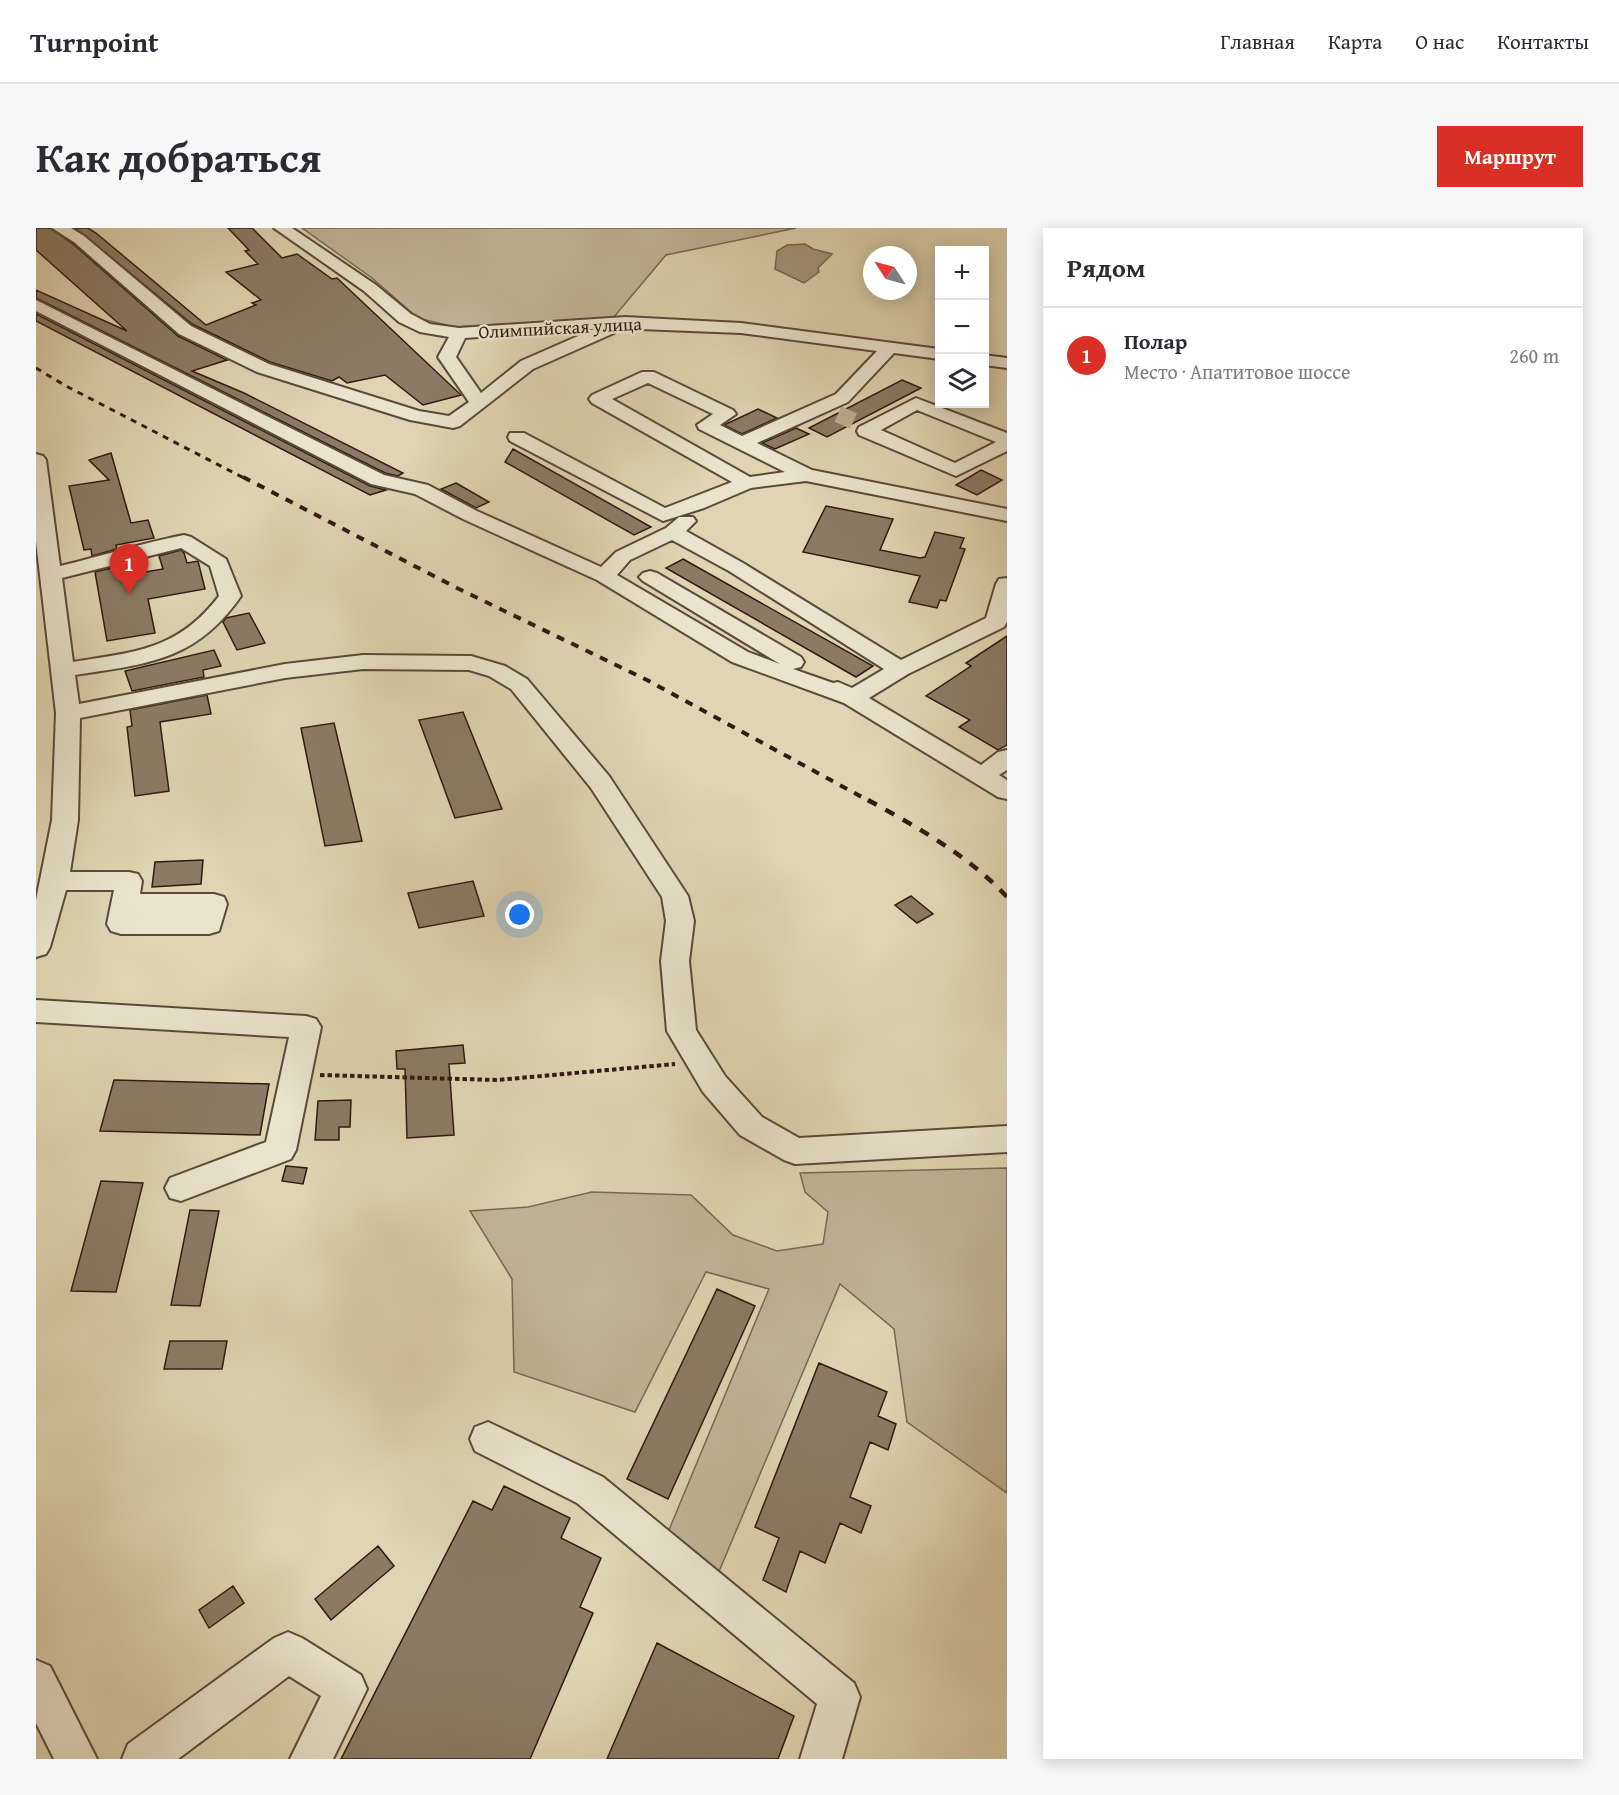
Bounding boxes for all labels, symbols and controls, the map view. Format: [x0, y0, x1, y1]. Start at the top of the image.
text: Turnpoint [30, 21, 159, 62]
text: Главная [1220, 26, 1295, 57]
text: Карта [1328, 26, 1382, 57]
text: О нас [1415, 26, 1464, 57]
text: Контакты [1497, 26, 1589, 57]
text: Как добраться [36, 126, 321, 187]
button: Маршрут [1437, 126, 1583, 187]
north arrow [863, 246, 917, 300]
map controls [935, 246, 989, 408]
button: + [935, 246, 989, 300]
text: Рядом [1067, 248, 1145, 287]
button: − [935, 300, 989, 354]
street label: Олимпийская улица [478, 310, 643, 345]
text: Полар [1124, 325, 1187, 357]
text: 1 [1081, 341, 1092, 370]
text: 260 m [1509, 341, 1559, 370]
button: layers [935, 354, 989, 408]
text: Место · Апатитовое шоссе [1124, 357, 1351, 386]
pin: 1 [110, 544, 148, 594]
your location [505, 900, 534, 929]

